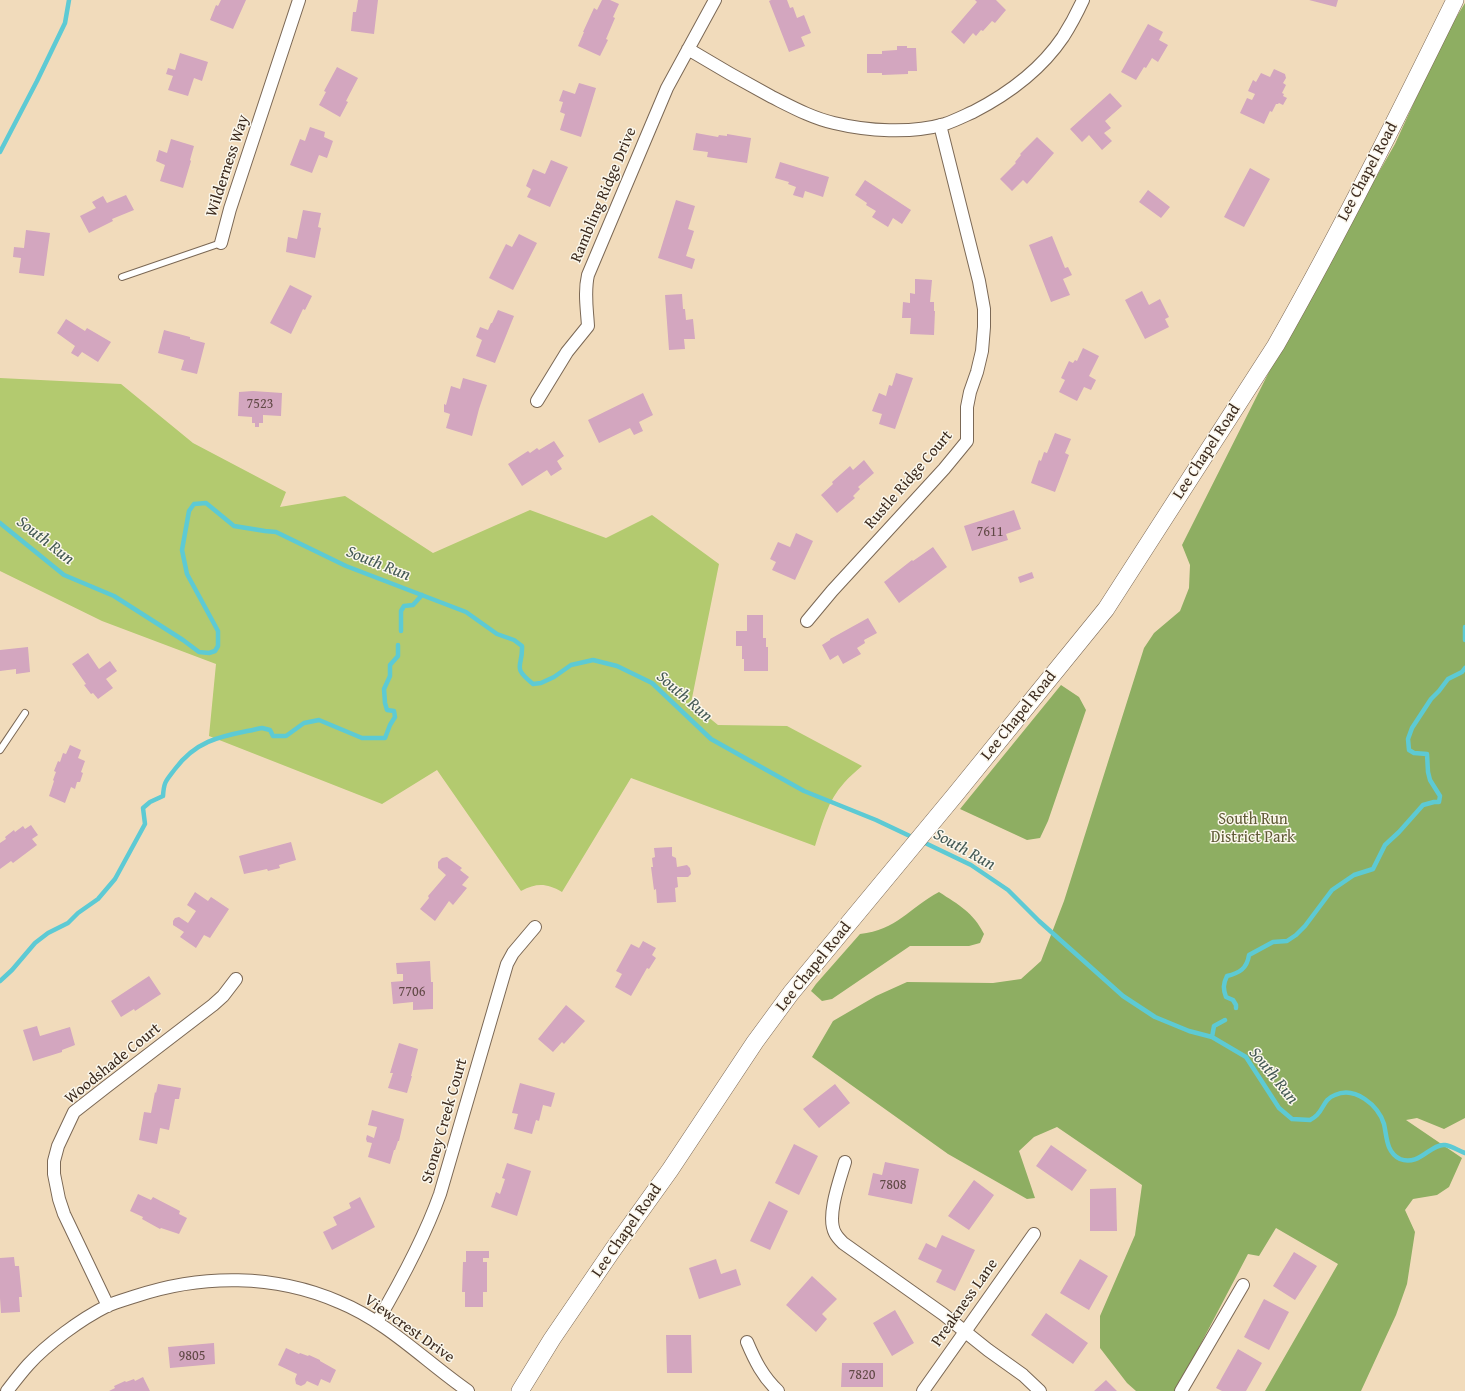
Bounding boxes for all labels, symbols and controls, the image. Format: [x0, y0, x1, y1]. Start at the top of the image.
street label: Wilderness Way [202, 112, 254, 220]
street label: Lee Chapel Road [1334, 119, 1402, 225]
street label: Rambling Ridge Drive [567, 125, 641, 265]
house number: 7523 [247, 396, 273, 412]
street label: Lee Chapel Road [1169, 401, 1245, 503]
street label: Rustle Ridge Court [861, 427, 957, 533]
water label: South Run [12, 512, 78, 570]
house number: 7611 [977, 524, 1003, 540]
water label: South Run [343, 542, 413, 586]
water label: South Run [652, 667, 716, 727]
street label: Lee Chapel Road [977, 668, 1061, 764]
park label: South Run District Park [1211, 810, 1295, 848]
water label: South Run [930, 825, 998, 875]
street label: Lee Chapel Road [772, 919, 856, 1015]
house number: 7706 [399, 984, 425, 1000]
street label: Woodshade Court [61, 1019, 165, 1109]
water label: South Run [1244, 1043, 1302, 1109]
street label: Stoney Creek Court [418, 1056, 472, 1186]
house number: 7808 [880, 1177, 906, 1193]
street label: Lee Chapel Road [588, 1181, 666, 1281]
street label: Preakness Lane [928, 1255, 1002, 1351]
street label: Viewcrest Drive [360, 1291, 458, 1367]
house number: 9805 [179, 1348, 205, 1364]
house number: 7820 [849, 1367, 875, 1383]

